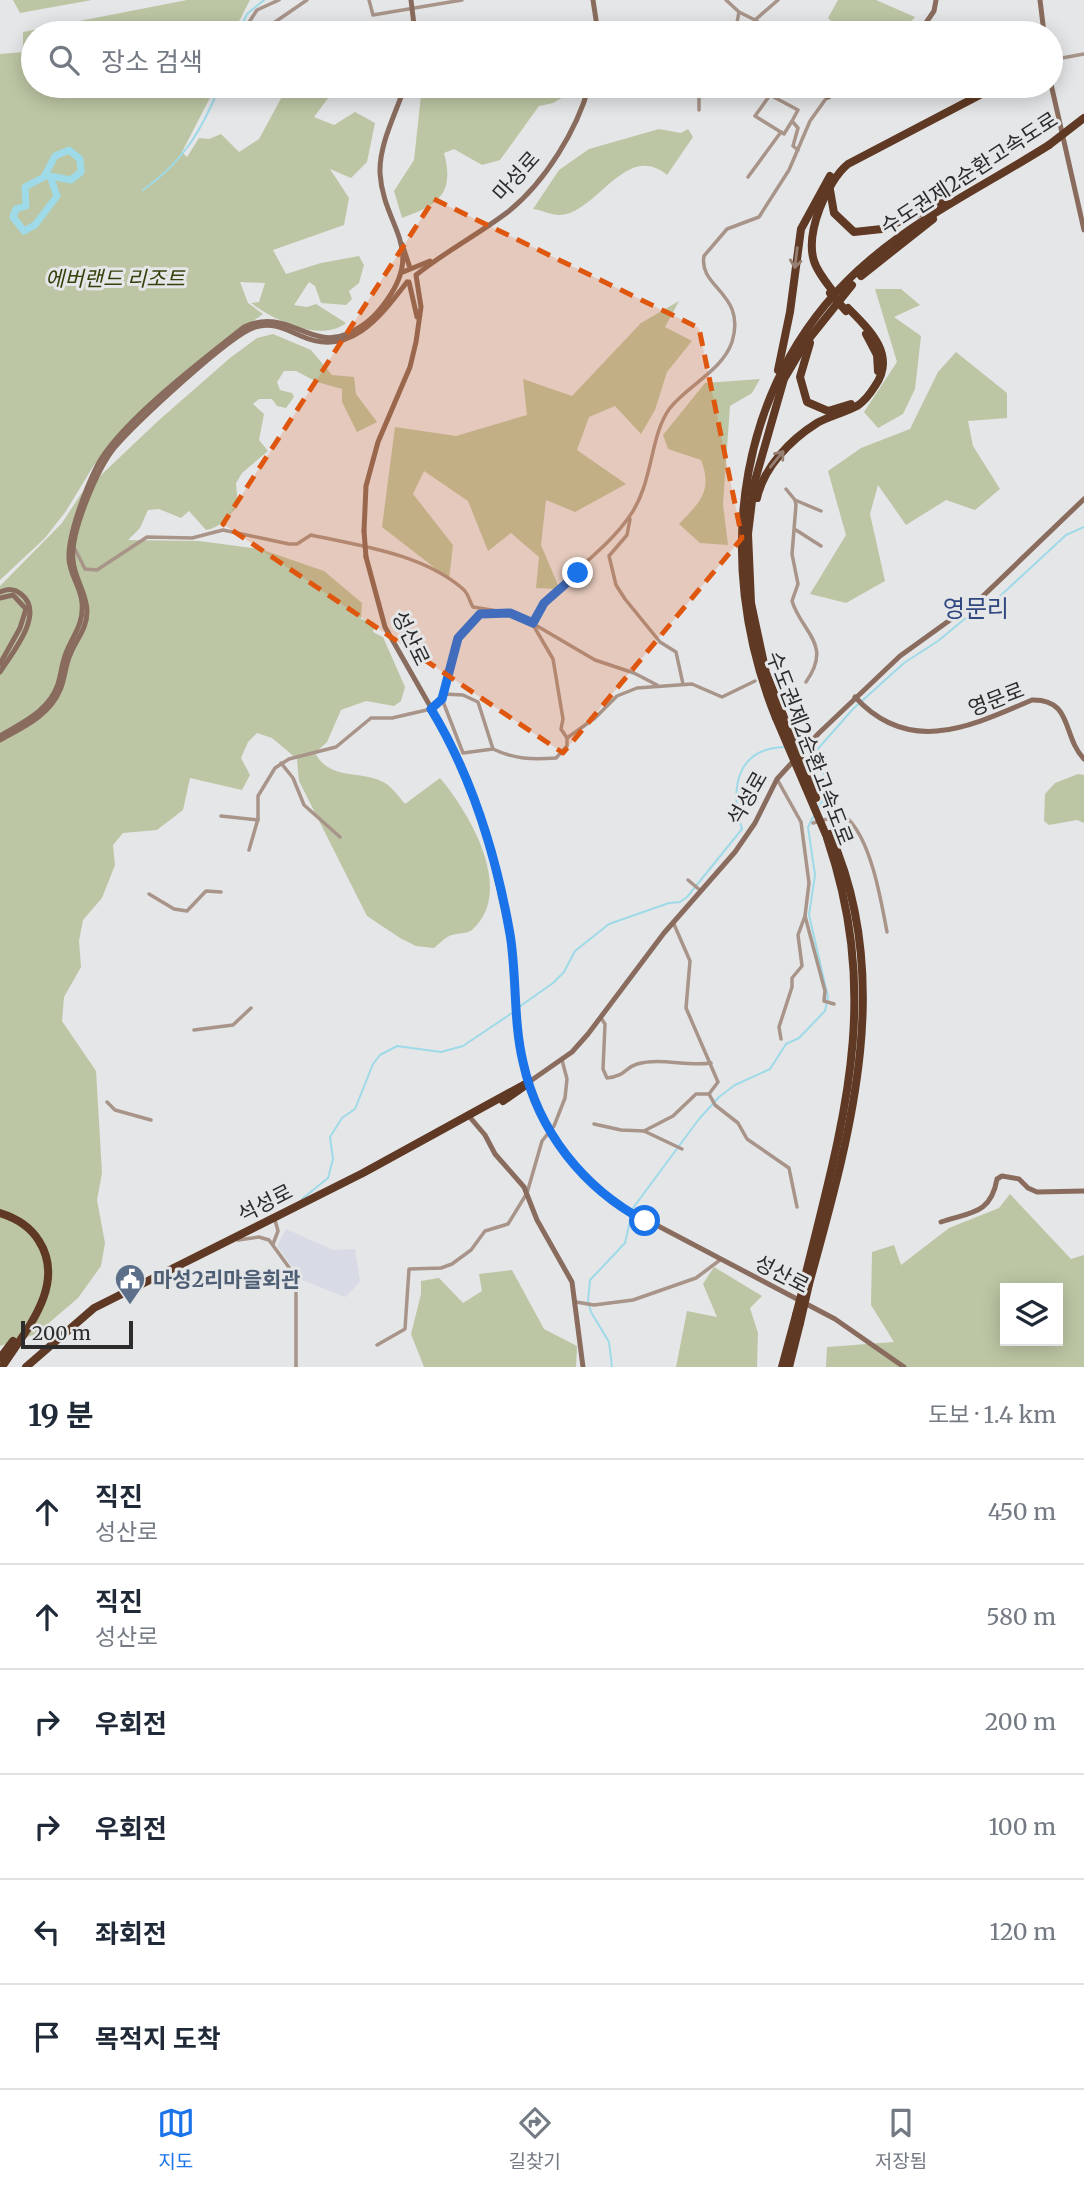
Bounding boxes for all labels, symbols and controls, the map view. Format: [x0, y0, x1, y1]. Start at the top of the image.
search box [21, 21, 1063, 98]
icon: search [45, 41, 83, 79]
text: 장소 검색 [101, 45, 203, 78]
street label: 수도권제2순환고속도로 [875, 106, 1063, 240]
street label: 마성로 [487, 145, 545, 207]
one-way arrow [789, 246, 802, 269]
park label: 에버랜드 리조트 [45, 265, 187, 292]
one-way arrow [769, 451, 785, 469]
route end [562, 557, 593, 588]
district label: 영문리 [943, 593, 1009, 624]
street label: 성산로 [386, 606, 436, 670]
street label: 수도권제2순환고속도로 [761, 647, 859, 849]
street label: 영문로 [964, 676, 1028, 722]
street label: 석성로 [721, 766, 773, 830]
street label: 석성로 [233, 1178, 297, 1228]
route start [629, 1205, 660, 1236]
street label: 성산로 [750, 1249, 814, 1299]
public building icon: 마성2리마을회관 [113, 1262, 147, 1306]
place label: 마성2리마을회관 [153, 1266, 301, 1293]
map controls [1000, 1283, 1063, 1346]
button: layers [1000, 1283, 1063, 1346]
scale bar [21, 1318, 133, 1350]
text: 200 m [32, 1321, 91, 1345]
text: 19 분 [28, 1396, 94, 1434]
text: 도보 · 1.4 km [928, 1400, 1056, 1429]
text: 직진 [95, 1480, 143, 1513]
icon: ahead [28, 1493, 66, 1531]
text: 450 m [988, 1497, 1056, 1526]
text: 성산로 [95, 1517, 158, 1546]
text: 직진 [95, 1585, 143, 1618]
icon: ahead [28, 1598, 66, 1636]
text: 580 m [986, 1602, 1056, 1631]
text: 성산로 [95, 1622, 158, 1651]
icon: right [28, 1703, 66, 1741]
text: 우회전 [95, 1707, 167, 1740]
text: 200 m [985, 1707, 1056, 1736]
icon: right [28, 1808, 66, 1846]
text: 우회전 [95, 1812, 167, 1845]
text: 100 m [988, 1812, 1056, 1841]
icon: left [28, 1913, 66, 1951]
text: 좌회전 [95, 1917, 167, 1950]
text: 120 m [990, 1917, 1056, 1946]
icon: arrive [28, 2018, 66, 2056]
text: 목적지 도착 [95, 2022, 221, 2055]
tab: 지도 [157, 2104, 195, 2173]
tab: 길찾기 [509, 2104, 561, 2173]
tab: 저장됨 [875, 2104, 927, 2173]

